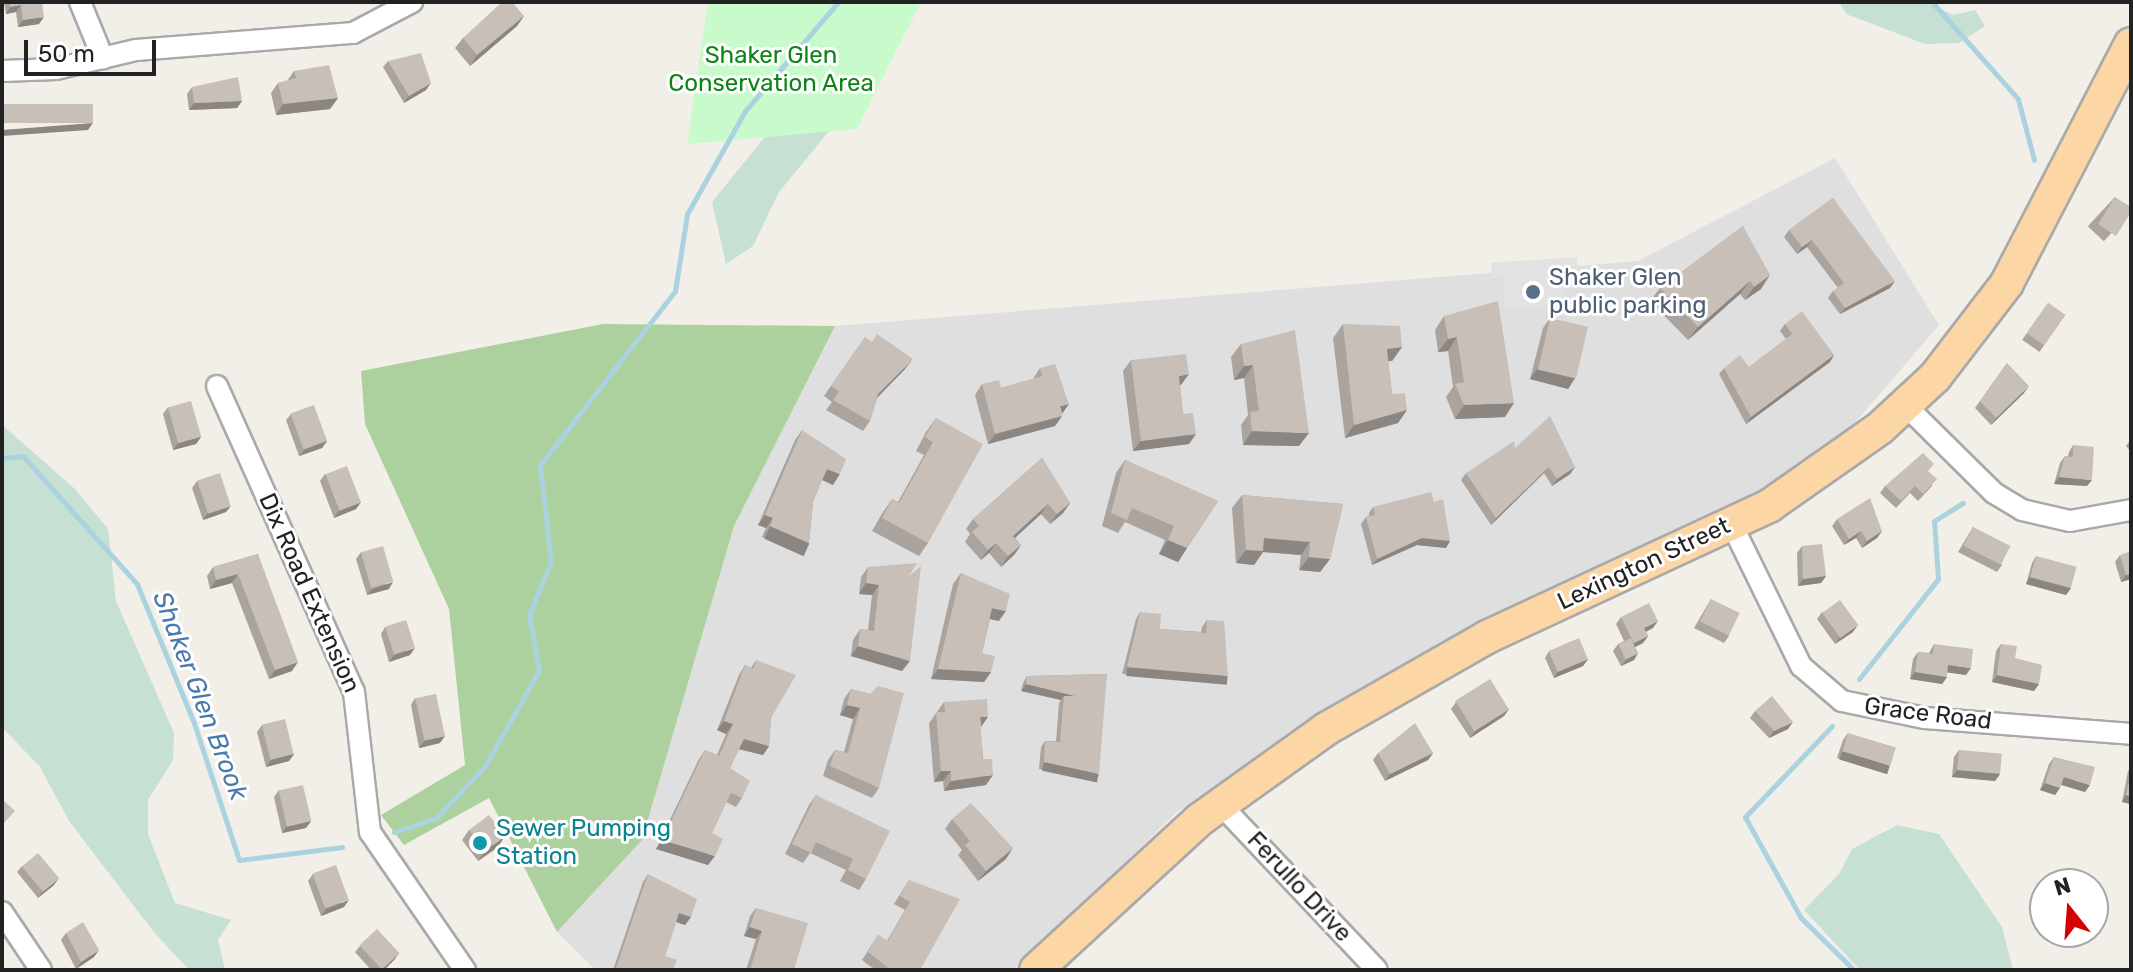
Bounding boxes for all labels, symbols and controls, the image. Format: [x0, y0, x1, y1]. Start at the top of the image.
scale bar [28, 24, 160, 74]
text: 50 m [38, 40, 95, 68]
park label: Shaker Glen Conservation Area [668, 42, 874, 98]
place label: Shaker Glen public parking [1549, 264, 1707, 320]
marker: Shaker Glen public parking [1524, 283, 1542, 301]
street label: Dix Road Extension [252, 489, 366, 697]
street label: Lexington Street [1553, 511, 1735, 617]
water label: Shaker Glen Brook [146, 587, 254, 805]
street label: Grace Road [1863, 692, 1993, 736]
place label: Sewer Pumping Station [496, 815, 672, 871]
street label: Ferullo Drive [1241, 826, 1357, 948]
marker: Sewer Pumping Station [471, 834, 489, 852]
north arrow [2029, 868, 2109, 948]
text: N [2051, 871, 2074, 902]

